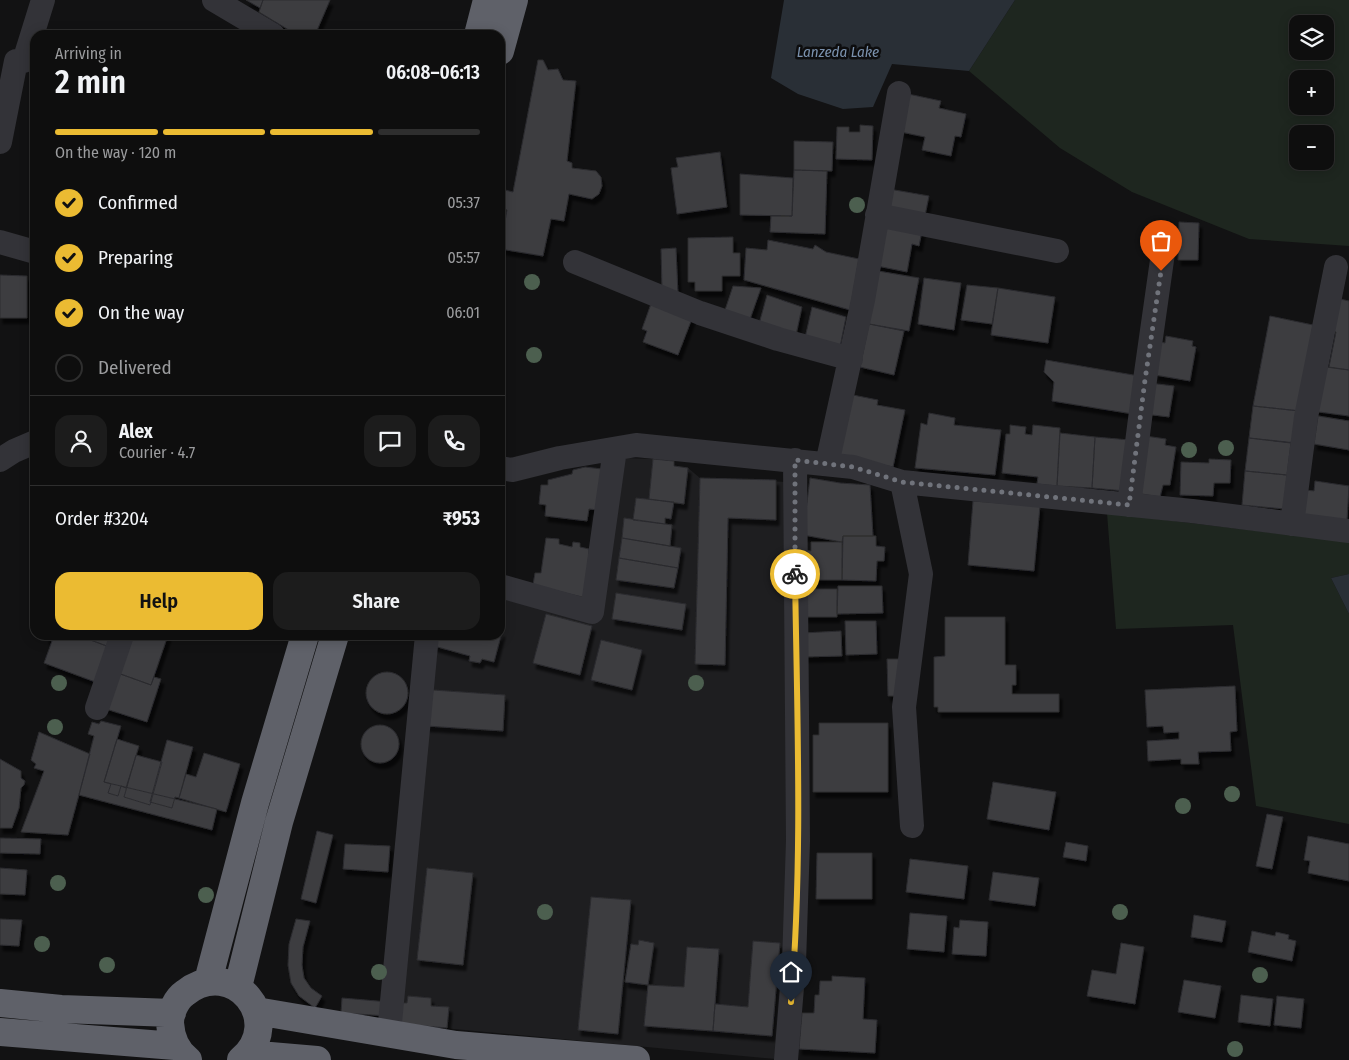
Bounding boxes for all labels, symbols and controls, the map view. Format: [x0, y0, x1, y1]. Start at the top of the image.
map controls [1289, 15, 1334, 170]
button: layers [1289, 15, 1334, 60]
water label: Lanzeda Lake [797, 43, 879, 61]
text: Arriving in [55, 44, 122, 63]
text: 06:08–06:13 [386, 61, 480, 84]
text: 2 min [55, 63, 126, 101]
button: + [1289, 70, 1334, 115]
button: − [1289, 125, 1334, 170]
text: On the way · 120 m [55, 143, 176, 162]
icon: check [55, 189, 83, 217]
text: Confirmed [98, 191, 178, 214]
text: 05:37 [447, 193, 480, 212]
pin [1140, 220, 1182, 271]
icon: bag [1147, 227, 1175, 255]
icon: check [55, 244, 83, 272]
text: Preparing [98, 246, 173, 269]
text: 05:57 [447, 248, 480, 267]
icon: check [55, 299, 83, 327]
text: On the way [98, 301, 184, 324]
text: 06:01 [446, 303, 480, 322]
text: Delivered [98, 356, 172, 379]
button: person [55, 415, 107, 467]
button: chat [364, 415, 416, 467]
button: phone [428, 415, 480, 467]
text: Alex [119, 420, 153, 443]
text: Courier · 4.7 [119, 443, 195, 462]
text: Order #3204 [55, 507, 148, 530]
text: ₹953 [443, 507, 480, 530]
courier [770, 549, 820, 599]
icon: bike [781, 560, 809, 588]
button: Help [55, 572, 263, 630]
button: Share [273, 572, 480, 630]
pin [770, 951, 812, 1002]
icon: home [777, 958, 805, 986]

